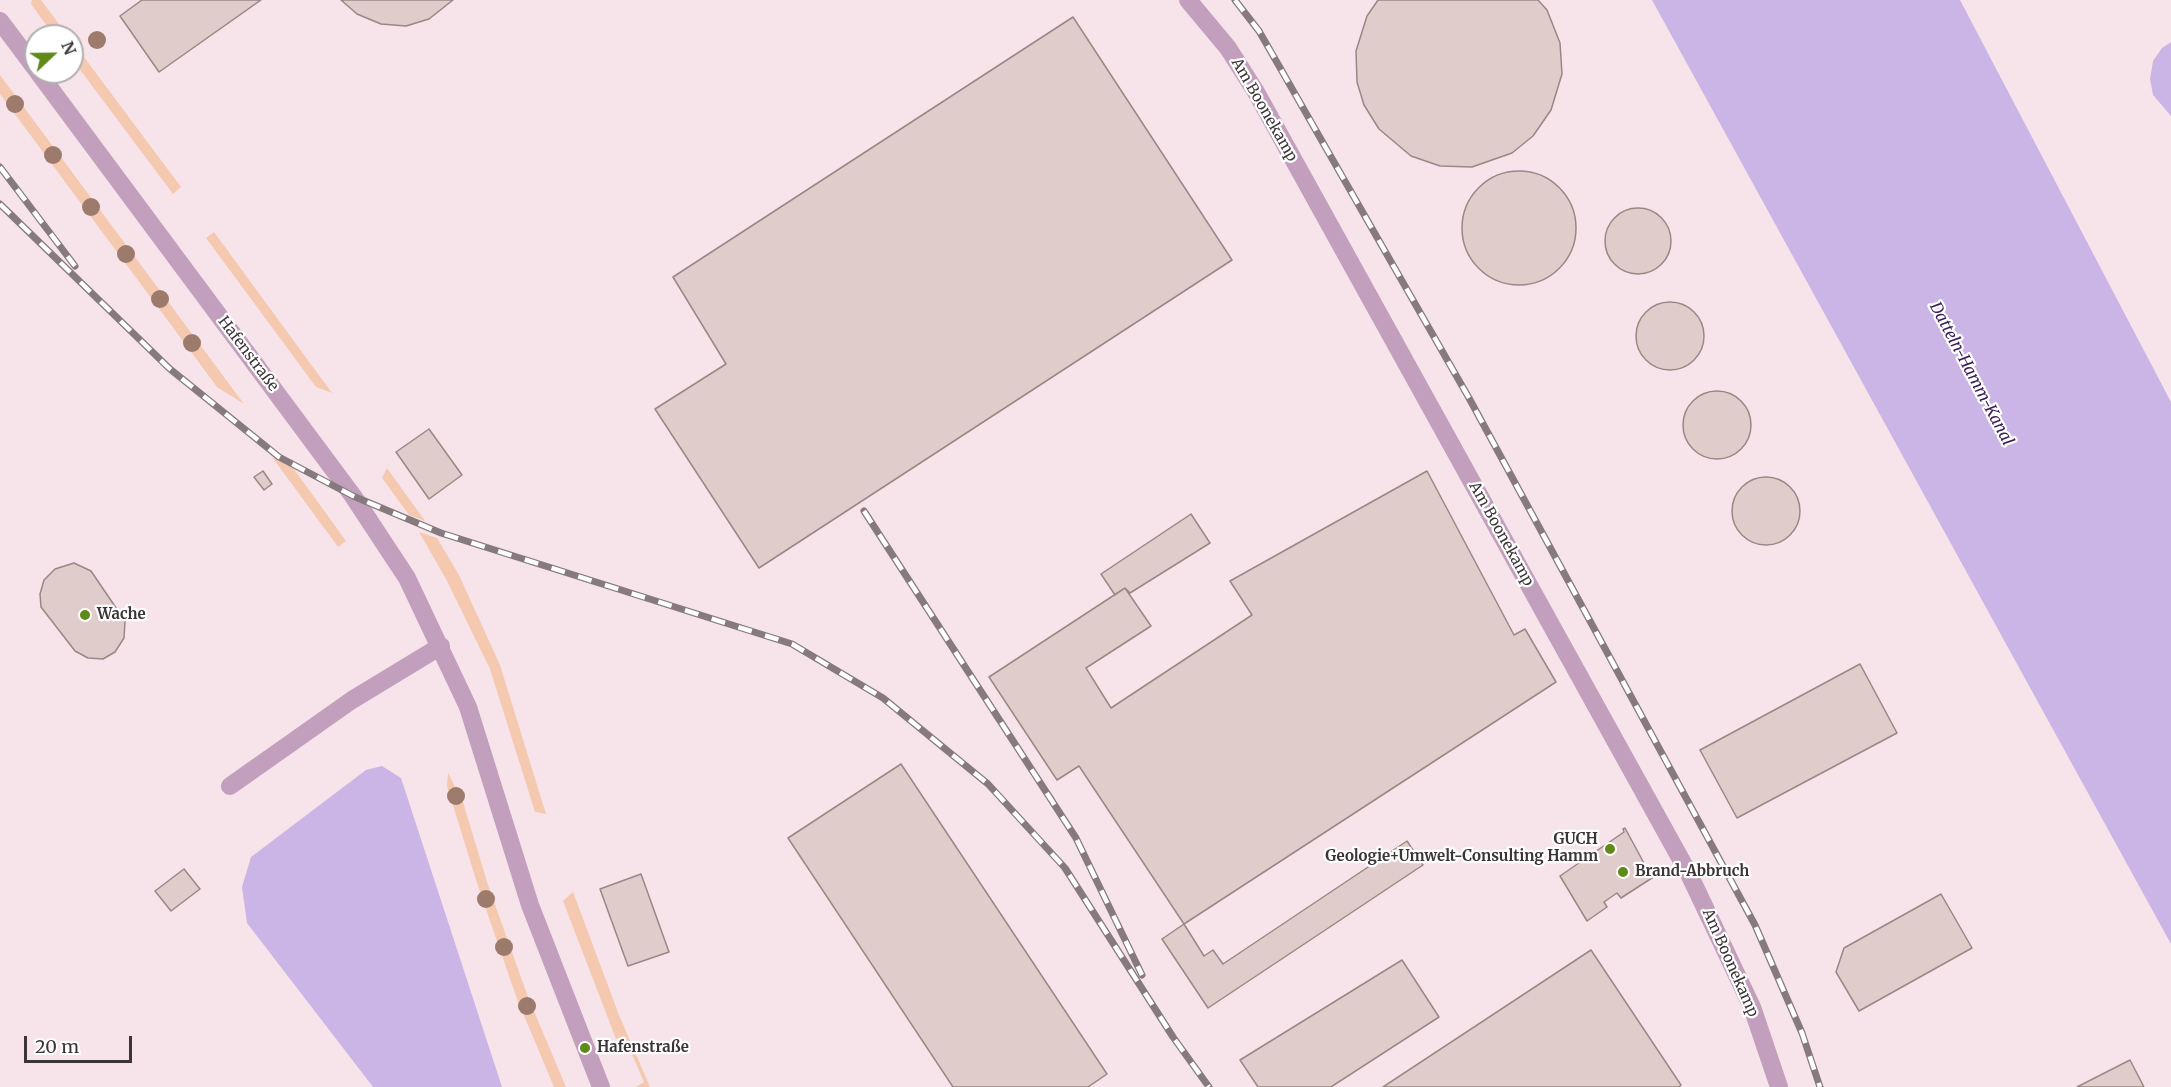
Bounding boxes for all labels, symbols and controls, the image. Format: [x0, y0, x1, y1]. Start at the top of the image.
north arrow [24, 24, 84, 84]
text: N [57, 38, 80, 58]
street label: Am Boonekamp [1227, 55, 1301, 165]
water label: Datteln-Hamm-Kanal [1925, 299, 2017, 449]
street label: Hafenstraße [214, 313, 282, 395]
street label: Am Boonekamp [1465, 479, 1537, 589]
place label: Wache [97, 606, 146, 624]
marker: Wache [78, 608, 92, 622]
place label: GUCH Geologie+Umwelt-Consulting Hamm [1325, 831, 1598, 866]
marker: GUCH Geologie+Umwelt-Consulting Hamm [1603, 842, 1617, 856]
place label: Brand-Abbruch [1635, 863, 1749, 881]
marker: Brand-Abbruch [1616, 865, 1630, 879]
street label: Am Boonekamp [1698, 906, 1762, 1020]
scale bar [27, 1024, 135, 1062]
text: 20 m [35, 1035, 79, 1058]
place label: Hafenstraße [597, 1039, 689, 1057]
marker: Hafenstraße [578, 1041, 592, 1055]

